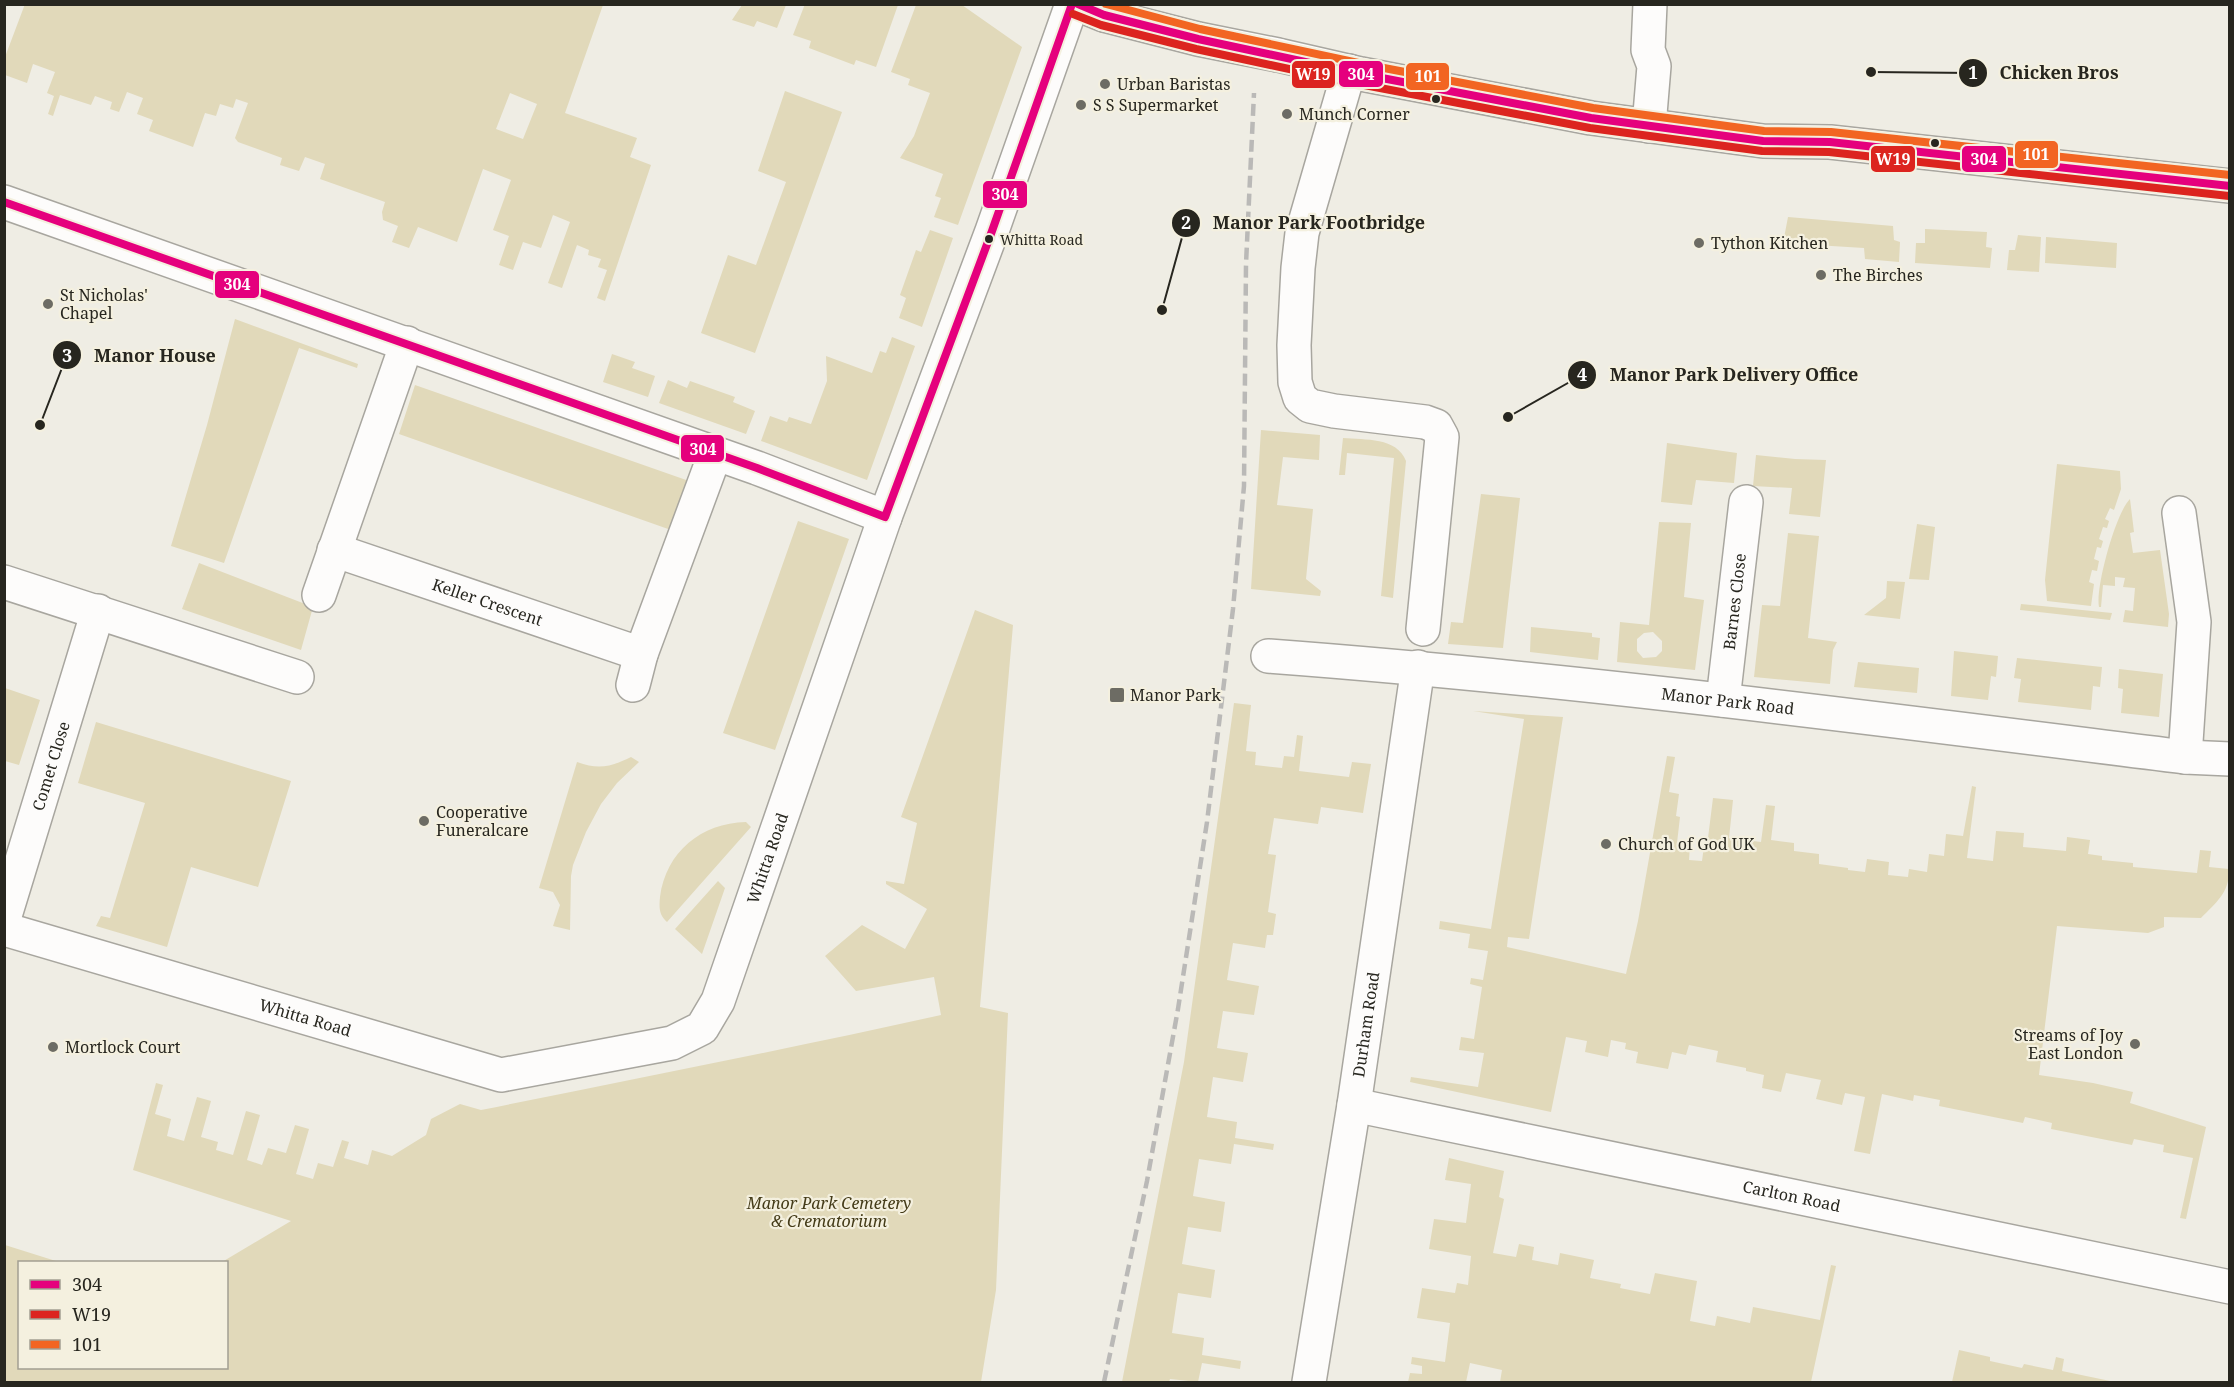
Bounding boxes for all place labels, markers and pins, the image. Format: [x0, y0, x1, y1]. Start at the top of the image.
callout: Chicken Bros [1958, 55, 2131, 91]
place label: Urban Baristas [1117, 73, 1231, 95]
marker: Urban Baristas [1098, 77, 1112, 91]
unlabelled marker [1430, 93, 1442, 105]
place label: S S Supermarket [1093, 94, 1219, 116]
marker: S S Supermarket [1074, 98, 1088, 112]
place label: Munch Corner [1299, 103, 1410, 125]
marker: Munch Corner [1280, 107, 1294, 121]
unlabelled marker [1929, 137, 1941, 149]
callout: Manor Park Footbridge [1171, 205, 1437, 241]
place label: Whitta Road [1000, 230, 1084, 249]
place label: Tython Kitchen [1711, 232, 1828, 254]
marker: Whitta Road [983, 233, 995, 245]
marker: Tython Kitchen [1692, 236, 1706, 250]
place label: The Birches [1833, 264, 1923, 286]
marker: The Birches [1814, 268, 1828, 282]
place label: St Nicholas' Chapel [60, 284, 148, 324]
marker: St Nicholas' Chapel [41, 297, 55, 311]
callout: Manor House [52, 337, 228, 373]
callout: Manor Park Delivery Office [1567, 357, 1870, 393]
place label: Manor Park [1130, 684, 1221, 706]
marker: Manor Park [1108, 686, 1126, 704]
place label: Cooperative Funeralcare [436, 801, 529, 841]
marker: Cooperative Funeralcare [417, 814, 431, 828]
place label: Church of God UK [1618, 833, 1755, 855]
marker: Church of God UK [1599, 837, 1613, 851]
place label: Streams of Joy East London [2014, 1024, 2124, 1064]
place label: Mortlock Court [65, 1036, 181, 1058]
marker: Streams of Joy East London [2128, 1037, 2142, 1051]
marker: Mortlock Court [46, 1040, 60, 1054]

